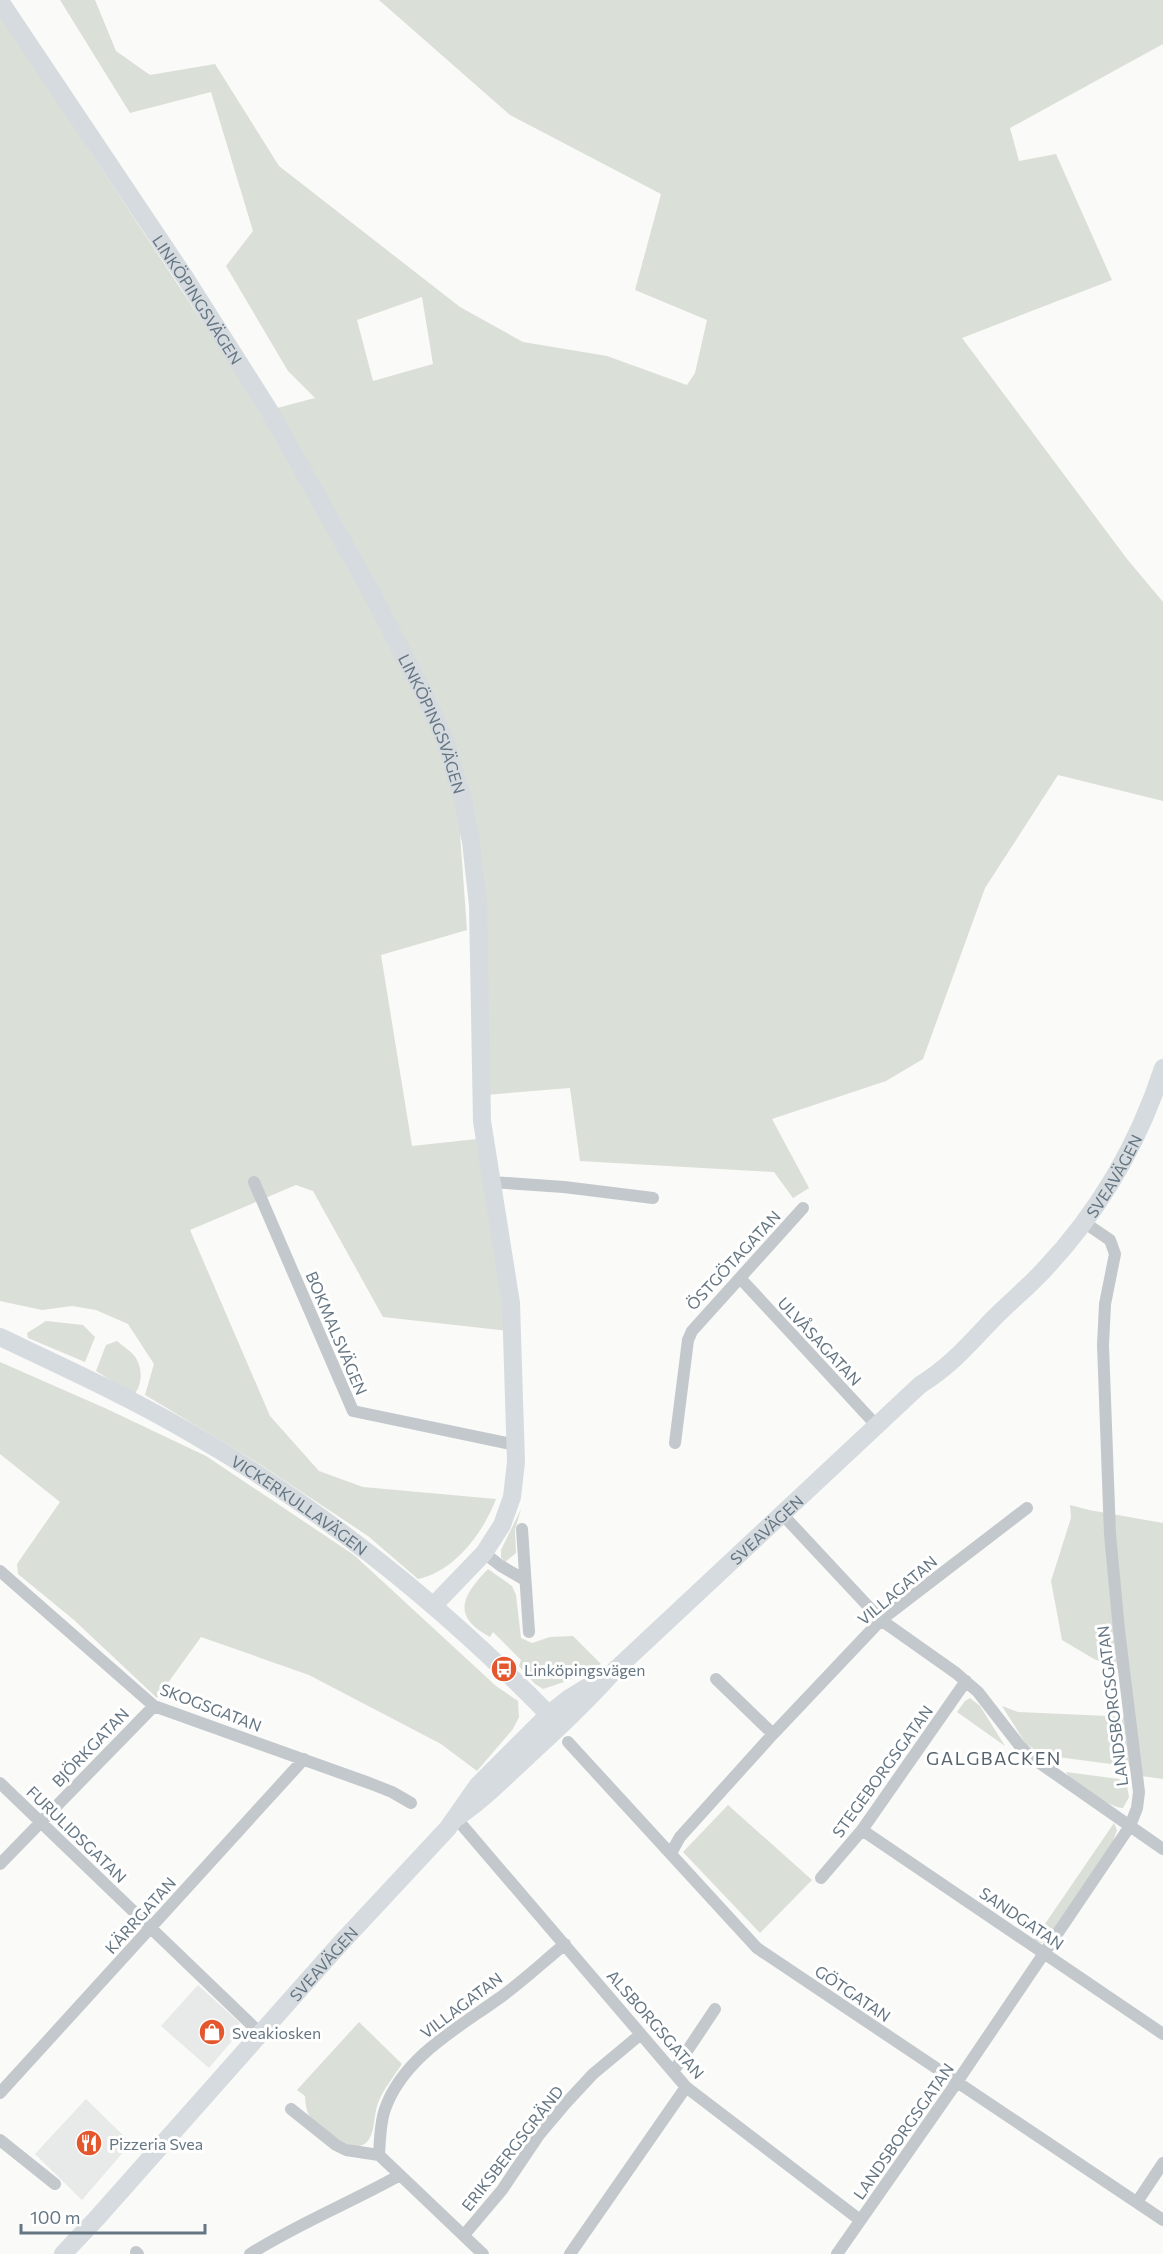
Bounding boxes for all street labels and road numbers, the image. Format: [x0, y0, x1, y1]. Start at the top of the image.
street label: LINKÖPINGSVÄGEN [149, 231, 247, 367]
street label: LINKÖPINGSVÄGEN [395, 650, 470, 796]
street label: SVEAVÄGEN [1081, 1131, 1145, 1221]
street label: ÖSTGÖTAGATAN [682, 1206, 784, 1314]
street label: BOKMALSVÄGEN [302, 1268, 372, 1398]
street label: ULVÅSAGATAN [774, 1293, 866, 1389]
street label: VICKERKULLAVÄGEN [228, 1450, 372, 1558]
street label: SVEAVÄGEN [725, 1490, 806, 1568]
street label: VILLAGATAN [853, 1551, 941, 1629]
street label: LANDSBORGSGATAN [1093, 1625, 1131, 1787]
street label: SKOGSGATAN [158, 1679, 264, 1735]
street label: STEGEBORGSGATAN [828, 1701, 936, 1841]
street label: BJÖRKGATAN [48, 1704, 132, 1790]
street label: FURULIDSGATAN [23, 1782, 131, 1886]
street label: KÄRRGATAN [101, 1873, 179, 1957]
street label: SANDGATAN [976, 1883, 1068, 1953]
street label: SVEAVÄGEN [285, 1922, 361, 2004]
street label: GÖTGATAN [811, 1961, 895, 2025]
street label: ALSBORGSGATAN [604, 1966, 708, 2082]
street label: VILLAGATAN [416, 1968, 506, 2042]
street label: LANDSBORGSGATAN [849, 2059, 957, 2203]
street label: ERIKSBERGSGRÄND [457, 2082, 567, 2214]

